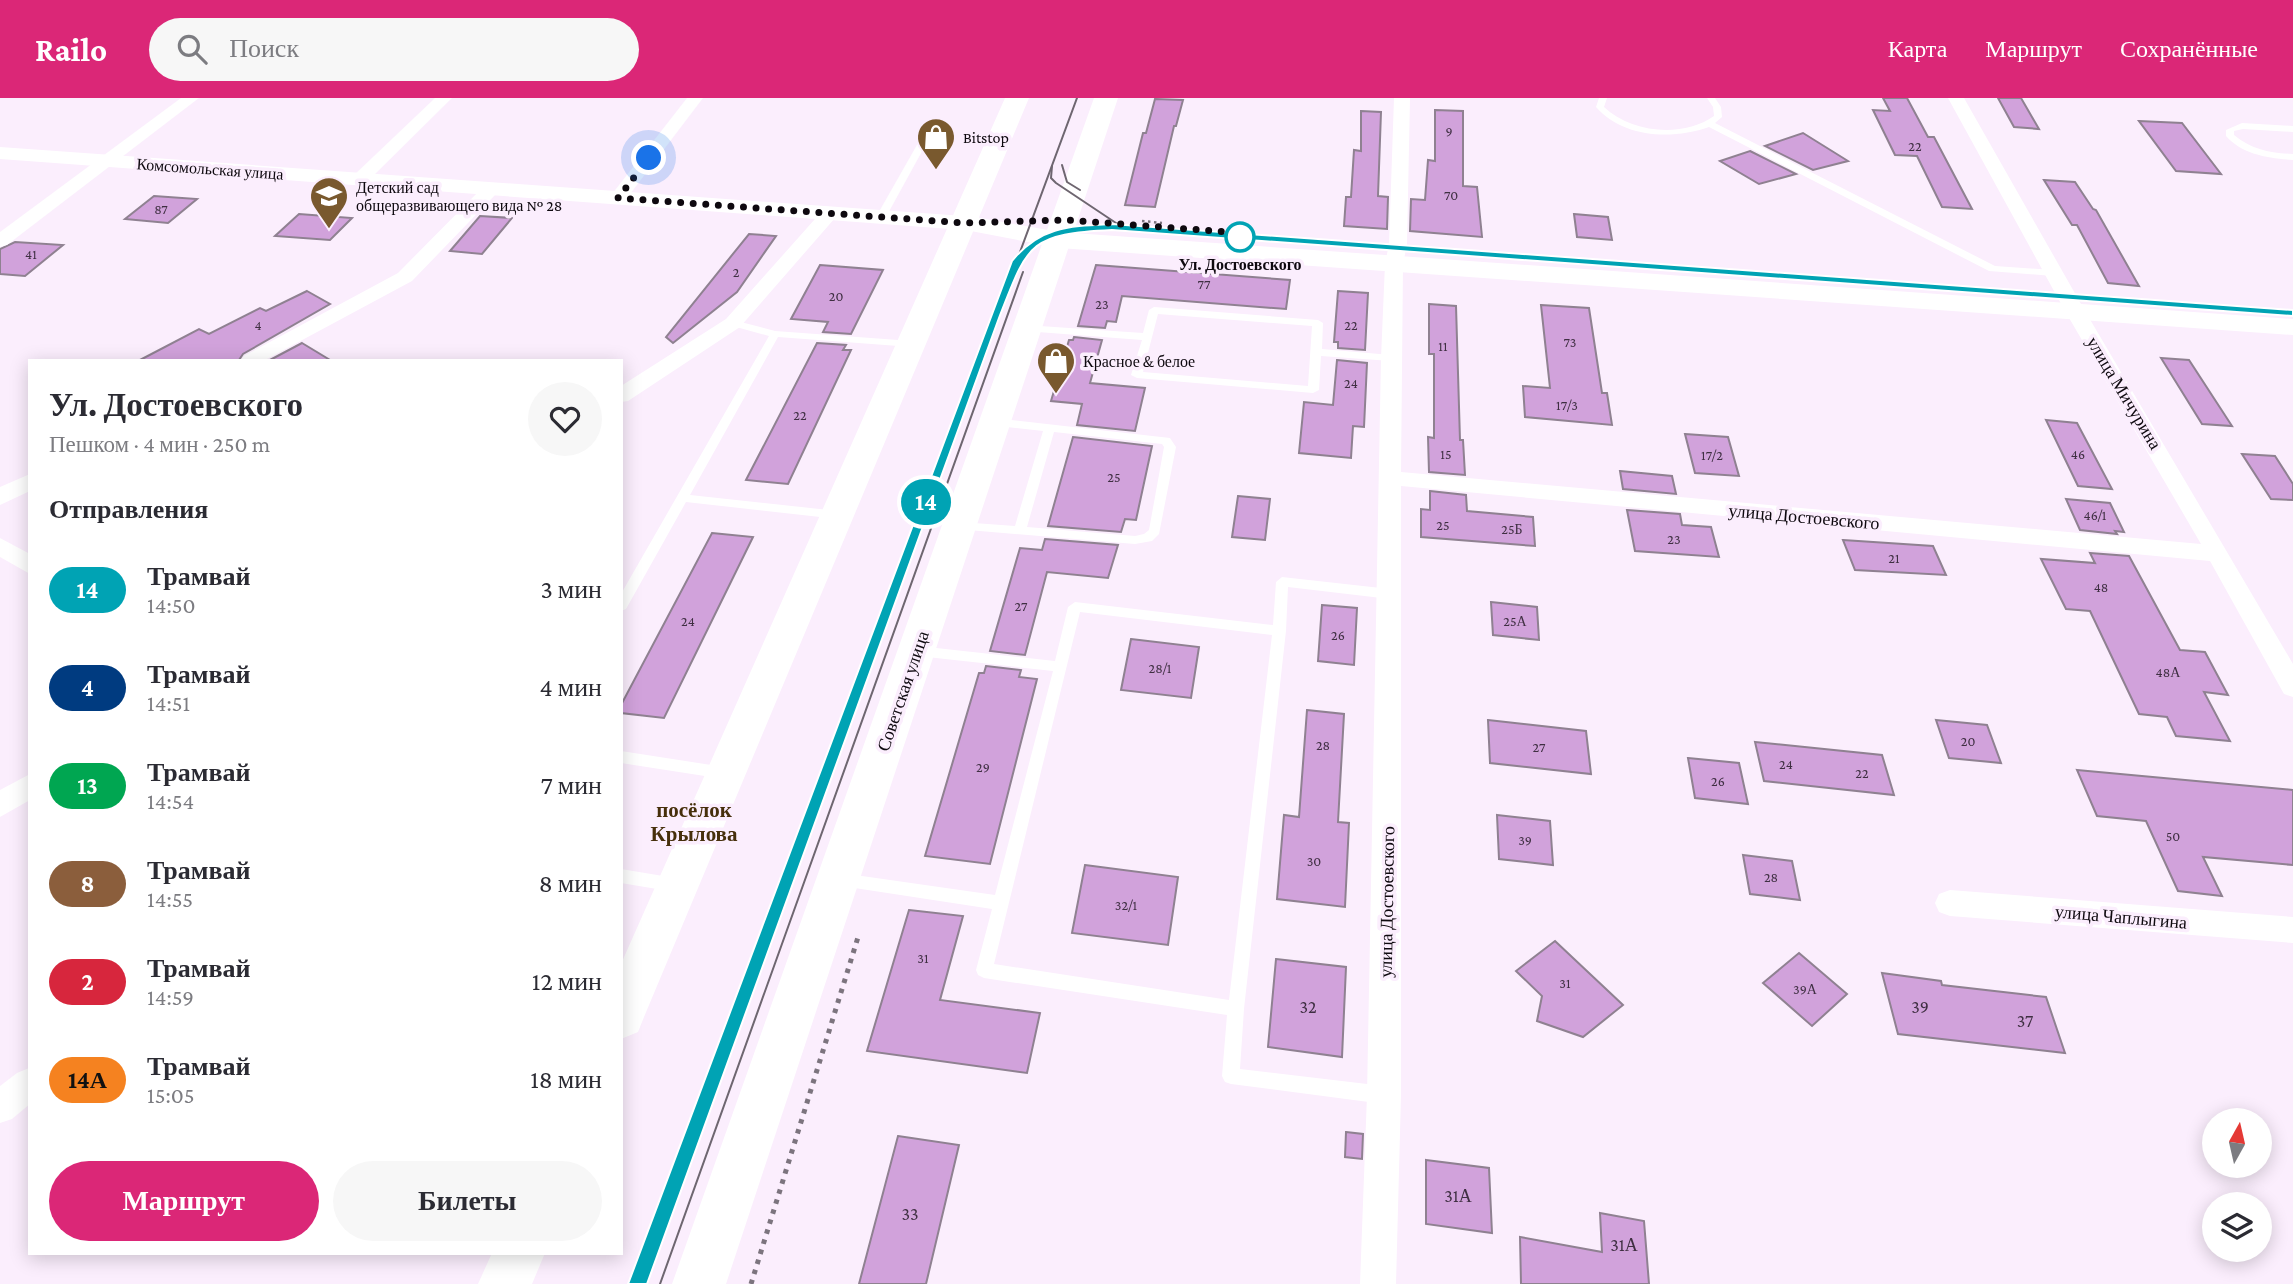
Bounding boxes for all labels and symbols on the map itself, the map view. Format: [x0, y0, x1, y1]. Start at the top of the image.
shop icon: Bitstop [915, 116, 957, 171]
house number: 9 [1445, 123, 1453, 139]
place label: Bitstop [963, 129, 1009, 147]
house number: 22 [1908, 138, 1922, 154]
your location [631, 140, 666, 175]
street label: Комсомольская улица [136, 155, 284, 184]
school or university icon: Детский сад общеразвивающего вида № 28 [308, 175, 350, 230]
place label: Детский сад общеразвивающего вида № 28 [356, 179, 562, 215]
house number: 70 [1444, 187, 1458, 203]
house number: 87 [154, 201, 168, 217]
marker: Ул. Достоевского [1225, 222, 1255, 252]
house number: 41 [25, 246, 37, 262]
place label: Ул. Достоевского [1178, 256, 1302, 274]
house number: 2 [733, 264, 740, 280]
house number: 77 [1198, 276, 1211, 292]
house number: 20 [829, 288, 843, 304]
house number: 23 [1095, 296, 1109, 312]
house number: 4 [254, 317, 262, 333]
house number: 22 [1344, 317, 1358, 333]
street label: улица Мичурина [2083, 333, 2165, 453]
house number: 73 [1564, 334, 1576, 350]
house number: 11 [1438, 338, 1448, 354]
shop icon: Красное & белое [1035, 340, 1077, 395]
place label: Красное & белое [1083, 353, 1195, 371]
house number: 24 [1344, 375, 1358, 391]
house number: 17/3 [1556, 397, 1578, 413]
house number: 22 [793, 407, 807, 423]
house number: 15 [1440, 446, 1452, 462]
house number: 46 [2071, 446, 2085, 462]
house number: 17/2 [1701, 447, 1723, 463]
house number: 25 [1107, 469, 1121, 485]
line badge: 14 [894, 479, 958, 525]
street label: улица Достоевского [1728, 500, 1880, 534]
house number: 46/1 [2083, 507, 2107, 523]
house number: 25 [1436, 517, 1450, 533]
house number: 25Б [1501, 521, 1523, 537]
house number: 23 [1667, 531, 1681, 547]
house number: 21 [1888, 550, 1900, 566]
house number: 48 [2094, 579, 2108, 595]
house number: 27 [1015, 598, 1028, 614]
house number: 24 [681, 613, 695, 629]
house number: 25А [1503, 613, 1528, 629]
house number: 26 [1331, 627, 1345, 643]
street label: Советская улица [873, 628, 933, 754]
house number: 28/1 [1149, 660, 1172, 676]
house number: 48А [2156, 664, 2181, 680]
house number: 20 [1961, 733, 1975, 749]
house number: 28 [1316, 737, 1330, 753]
house number: 27 [1533, 739, 1546, 755]
house number: 24 [1779, 756, 1793, 772]
house number: 29 [976, 759, 990, 775]
house number: 22 [1855, 765, 1869, 781]
house number: 26 [1711, 773, 1725, 789]
district label: посёлок Крылова [651, 798, 738, 846]
street label: улица Достоевского [1376, 826, 1398, 978]
house number: 50 [2166, 828, 2180, 844]
house number: 39 [1518, 832, 1532, 848]
house number: 30 [1307, 853, 1321, 869]
house number: 28 [1764, 869, 1778, 885]
house number: 32/1 [1115, 897, 1137, 913]
street label: улица Чаплыгина [2054, 901, 2188, 933]
house number: 31 [917, 950, 929, 966]
house number: 31 [1559, 975, 1571, 991]
house number: 39А [1793, 981, 1818, 997]
house number: 32 [1299, 997, 1317, 1017]
house number: 39 [1911, 997, 1929, 1017]
house number: 37 [2017, 1011, 2033, 1031]
north arrow [2202, 1108, 2272, 1178]
house number: 31А [1444, 1186, 1472, 1206]
house number: 33 [902, 1204, 919, 1224]
house number: 31А [1610, 1235, 1638, 1255]

